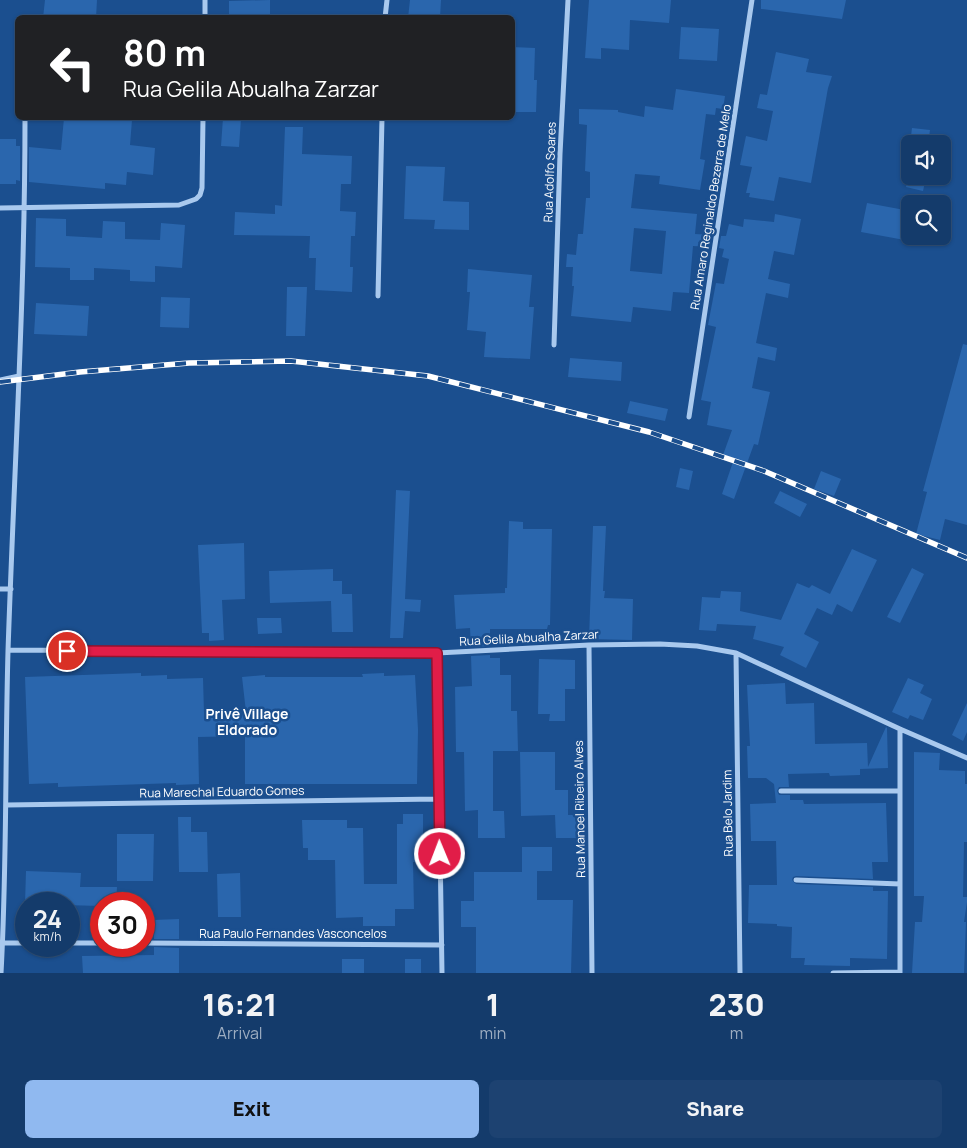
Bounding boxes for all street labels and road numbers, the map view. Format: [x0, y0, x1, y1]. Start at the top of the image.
street label: Rua Amaro Reginaldo Bezerra de Melo [686, 103, 735, 311]
street label: Rua Adolfo Soares [539, 121, 560, 223]
street label: Rua Gelila Abualha Zarzar [459, 625, 600, 650]
street label: Rua Manoel Ribeiro Alves [570, 740, 589, 878]
street label: Rua Belo Jardim [718, 769, 737, 857]
street label: Rua Marechal Eduardo Gomes [139, 782, 305, 801]
street label: Rua Paulo Fernandes Vasconcelos [199, 925, 387, 942]

